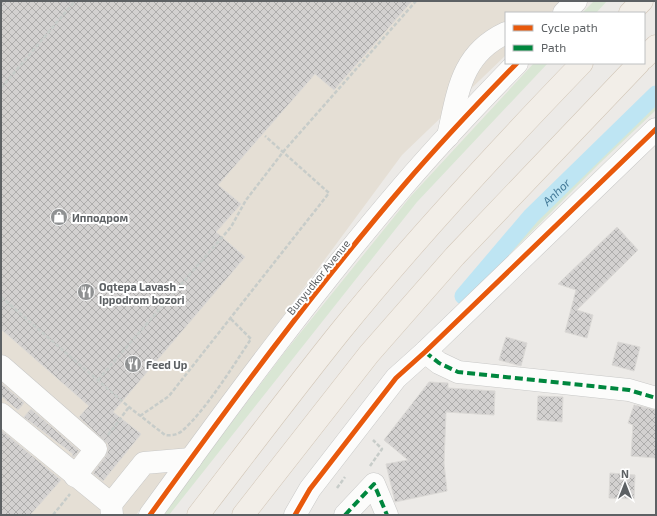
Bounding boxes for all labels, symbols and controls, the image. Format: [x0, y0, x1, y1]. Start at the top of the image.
legend [505, 12, 645, 64]
text: Cycle path [541, 20, 598, 34]
text: Path [541, 40, 566, 54]
water label: Anhor [539, 175, 573, 209]
shop icon: Ипподром [49, 207, 69, 227]
place label: Ипподром [72, 211, 128, 224]
street label: Bunyudkor Avenue [284, 237, 352, 317]
place label: Oqtepa Lavash – Ippodrom bozori [99, 280, 185, 306]
restaurant icon: Oqtepa Lavash – Ippodrom bozori [76, 282, 96, 302]
restaurant icon: Feed Up [123, 354, 143, 374]
place label: Feed Up [146, 358, 188, 371]
north arrow [605, 464, 645, 504]
text: N [621, 467, 629, 480]

